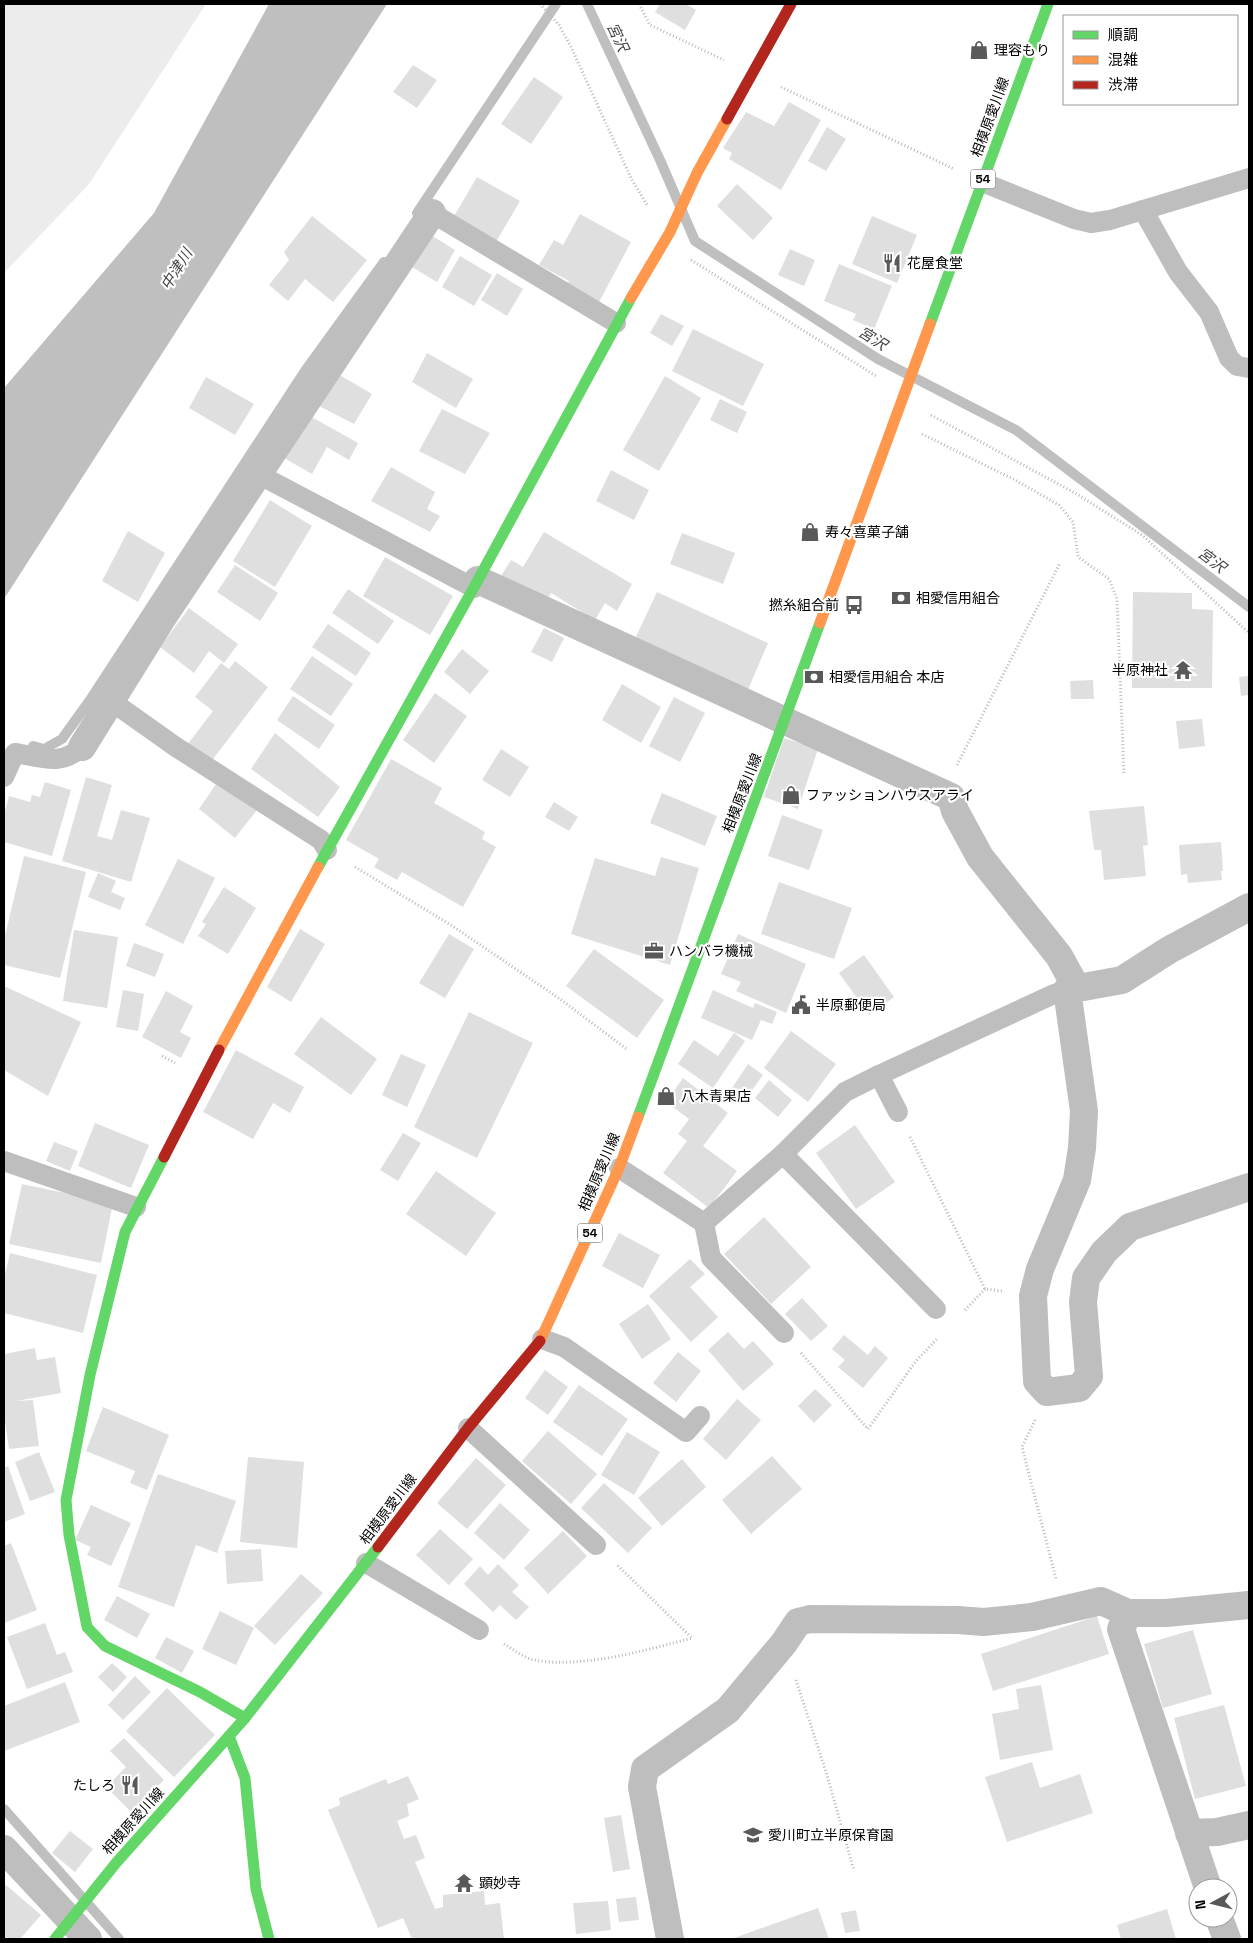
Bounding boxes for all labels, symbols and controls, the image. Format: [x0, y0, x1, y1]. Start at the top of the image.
legend [1063, 15, 1238, 105]
water label: 宮沢 [603, 19, 634, 56]
text: 順調 [1108, 25, 1138, 44]
shop icon: 理容もり [968, 39, 990, 61]
place label: 理容もり [994, 41, 1050, 59]
text: 混雑 [1108, 50, 1138, 69]
street label: 相模原愛川線 [967, 74, 1013, 160]
text: 渋滞 [1108, 75, 1138, 94]
road number: 54 [970, 170, 996, 188]
water label: 中津川 [156, 243, 197, 293]
restaurant icon: 花屋食堂 [881, 252, 903, 274]
place label: 花屋食堂 [907, 254, 963, 272]
water label: 宮沢 [855, 322, 892, 355]
shop icon: 寿々喜菓子舗 [799, 521, 821, 543]
place label: 寿々喜菓子舗 [825, 523, 909, 541]
water label: 宮沢 [1194, 543, 1231, 578]
bank icon: 相愛信用組合 [890, 587, 912, 609]
place label: 相愛信用組合 [916, 589, 1000, 607]
bus stop icon: 撚糸組合前 [843, 594, 865, 616]
place label: 撚糸組合前 [769, 596, 839, 614]
temple icon: 半原神社 [1172, 659, 1194, 681]
place label: 半原神社 [1112, 661, 1168, 679]
bank icon: 相愛信用組合 本店 [803, 666, 825, 688]
place label: 相愛信用組合 本店 [829, 668, 945, 686]
street label: 相模原愛川線 [719, 751, 765, 835]
shop icon: ファッションハウスアライ [780, 784, 802, 806]
place label: ファッションハウスアライ [806, 786, 974, 804]
office icon: ハンバラ機械 [643, 940, 665, 962]
place label: ハンバラ機械 [669, 942, 753, 960]
public building icon: 半原郵便局 [790, 994, 812, 1016]
place label: 半原郵便局 [816, 996, 886, 1014]
shop icon: 八木青果店 [655, 1085, 677, 1107]
place label: 八木青果店 [681, 1087, 751, 1105]
street label: 相模原愛川線 [574, 1130, 624, 1214]
road number: 54 [578, 1224, 602, 1242]
street label: 相模原愛川線 [356, 1470, 420, 1548]
restaurant icon: たしろ [119, 1774, 141, 1796]
place label: たしろ [73, 1776, 115, 1794]
street label: 相模原愛川線 [98, 1784, 168, 1858]
school or university icon: 愛川町立半原保育園 [742, 1824, 764, 1846]
place label: 愛川町立半原保育園 [768, 1826, 894, 1844]
temple icon: 顕妙寺 [453, 1872, 475, 1894]
place label: 顕妙寺 [479, 1874, 521, 1892]
north arrow [1188, 1878, 1238, 1928]
text: N [1191, 1899, 1210, 1910]

